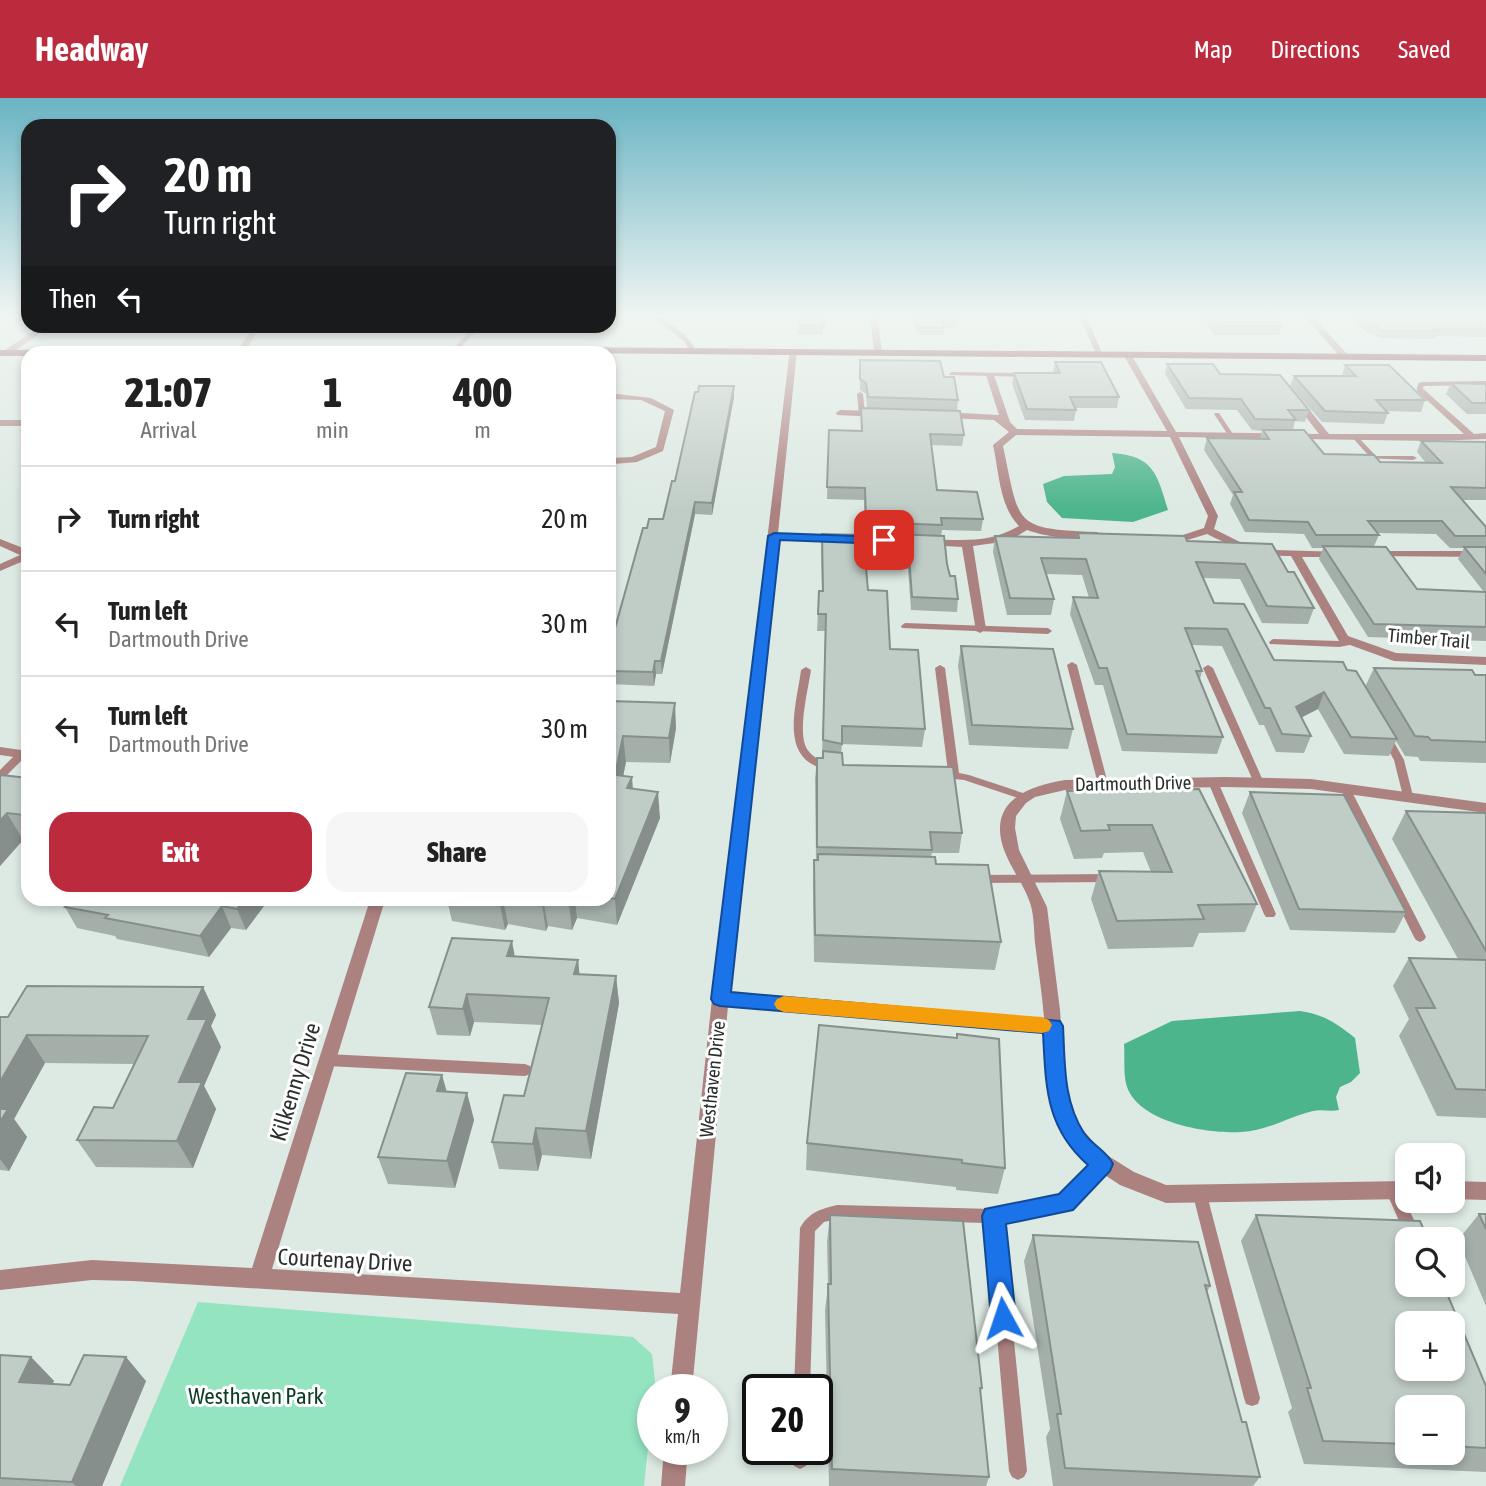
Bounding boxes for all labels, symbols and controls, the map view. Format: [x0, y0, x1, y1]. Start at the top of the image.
text: Headway [35, 30, 148, 68]
text: Map [1194, 36, 1232, 63]
text: Directions [1270, 36, 1360, 63]
text: Saved [1398, 36, 1451, 63]
text: 20 m [164, 146, 252, 202]
icon: right [49, 147, 140, 238]
text: Turn right [164, 204, 277, 241]
icon: left [111, 280, 149, 318]
text: Then [49, 284, 97, 314]
text: 21:07 [125, 368, 212, 416]
text: 1 [323, 368, 342, 416]
text: 400 [453, 368, 512, 416]
text: Arrival [140, 417, 197, 443]
text: min [316, 417, 349, 443]
text: m [474, 417, 491, 443]
icon: right [49, 500, 87, 538]
text: Turn right [108, 504, 199, 534]
text: 20 m [541, 504, 588, 534]
pin [854, 510, 914, 570]
icon: arrive [865, 521, 903, 559]
text: Turn left [108, 596, 188, 626]
icon: left [49, 605, 87, 643]
text: 30 m [541, 609, 588, 639]
street label: Timber Trail [1387, 623, 1471, 653]
text: Dartmouth Drive [108, 626, 249, 652]
text: Turn left [108, 701, 188, 731]
icon: left [49, 710, 87, 748]
text: 30 m [541, 714, 588, 744]
text: Dartmouth Drive [108, 731, 249, 757]
street label: Dartmouth Drive [1075, 771, 1191, 795]
button: Exit [49, 812, 312, 892]
button: Share [326, 812, 588, 892]
street label: Kilkenny Drive [265, 1020, 325, 1144]
street label: Westhaven Drive [695, 1020, 729, 1138]
map controls [1395, 1143, 1465, 1465]
button: sound [1395, 1143, 1465, 1213]
button: search [1395, 1227, 1465, 1297]
street label: Courtenay Drive [277, 1243, 413, 1277]
position arrow [966, 1281, 1040, 1355]
button: + [1395, 1311, 1465, 1381]
speed limit sign: 20 [742, 1374, 833, 1465]
park label: Westhaven Park [188, 1383, 324, 1409]
text: 9 [674, 1390, 691, 1430]
button: − [1395, 1395, 1465, 1465]
text: km/h [665, 1426, 700, 1447]

